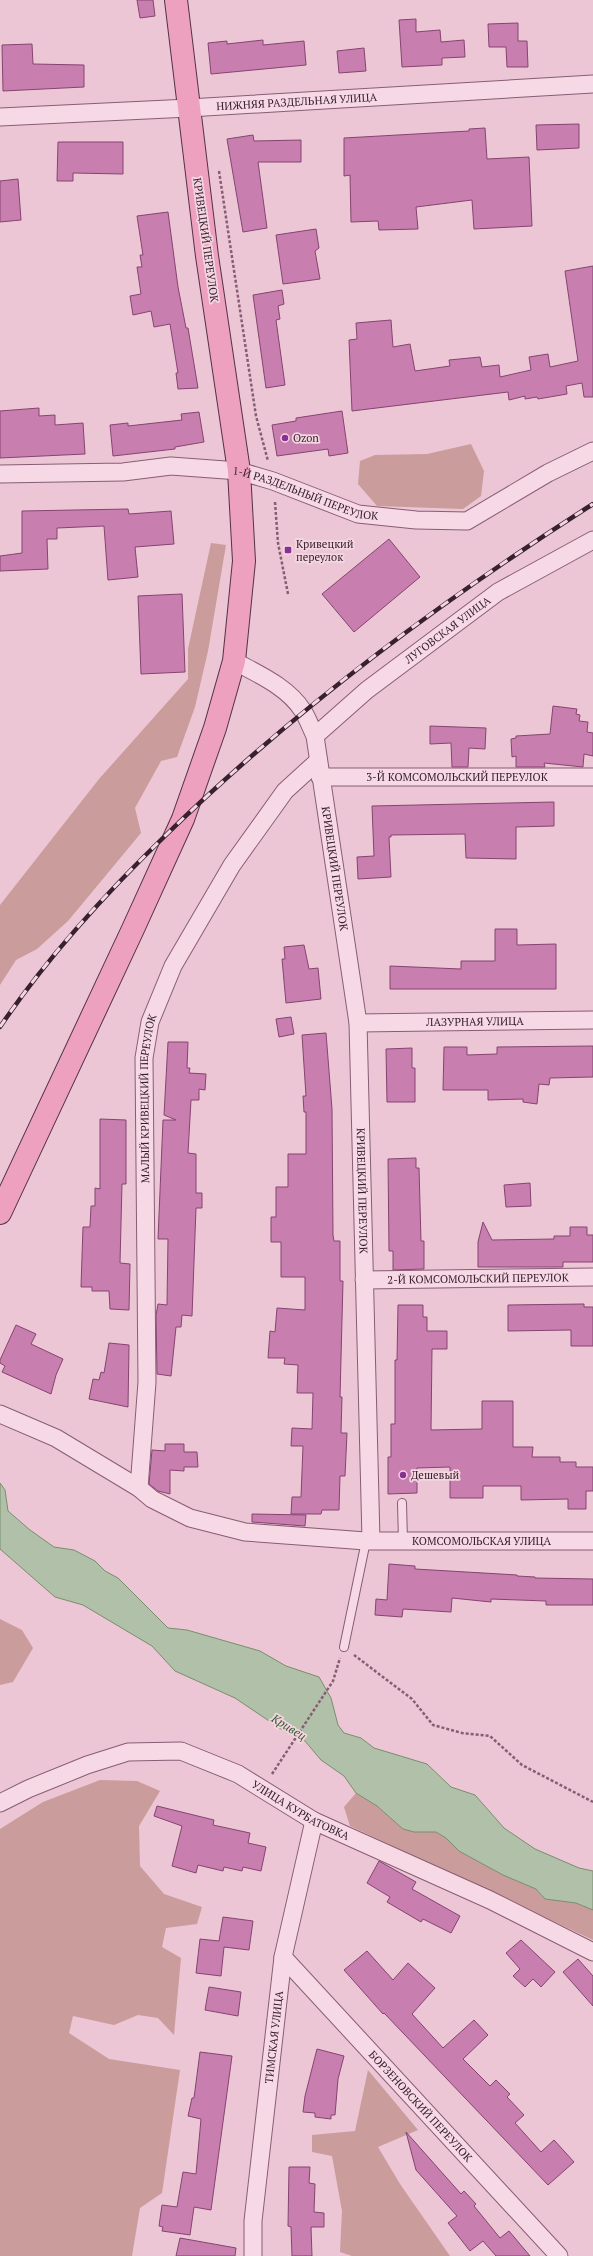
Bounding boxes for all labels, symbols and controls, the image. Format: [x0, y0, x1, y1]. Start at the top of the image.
street label: НИЖНЯЯ РАЗДЕЛЬНАЯ УЛИЦА [216, 90, 378, 113]
street label: КРИВЕЦКИЙ ПЕРЕУЛОК [190, 177, 222, 304]
place label: Ozon [293, 431, 319, 445]
marker: Ozon [280, 433, 290, 443]
street label: 1-Й РАЗДЕЛЬНЫЙ ПЕРЕУЛОК [232, 464, 380, 523]
place label: Кривецкий переулок [296, 537, 354, 564]
marker: Кривецкий переулок [283, 545, 293, 555]
street label: ЛУГОВСКАЯ УЛИЦА [401, 593, 494, 667]
street label: 3-Й КОМСОМОЛЬСКИЙ ПЕРЕУЛОК [366, 770, 549, 784]
street label: КРИВЕЦКИЙ ПЕРЕУЛОК [319, 805, 351, 933]
street label: МАЛЫЙ КРИВЕЦКИЙ ПЕРЕУЛОК [137, 1011, 160, 1183]
street label: ЛАЗУРНАЯ УЛИЦА [425, 1014, 524, 1029]
street label: КРИВЕЦКИЙ ПЕРЕУЛОК [354, 1128, 371, 1255]
street label: 2-Й КОМСОМОЛЬСКИЙ ПЕРЕУЛОК [387, 1270, 570, 1287]
place label: Дешевый [411, 1468, 460, 1482]
marker: Дешевый [398, 1470, 408, 1480]
street label: КОМСОМОЛЬСКАЯ УЛИЦА [412, 1534, 552, 1548]
water label: Кривец [268, 1710, 309, 1743]
street label: УЛИЦА КУРБАТОВКА [249, 1777, 352, 1843]
street label: ТИМСКАЯ УЛИЦА [262, 1990, 286, 2084]
street label: БОРЗЕНОВСКИЙ ПЕРЕУЛОК [366, 2048, 476, 2165]

